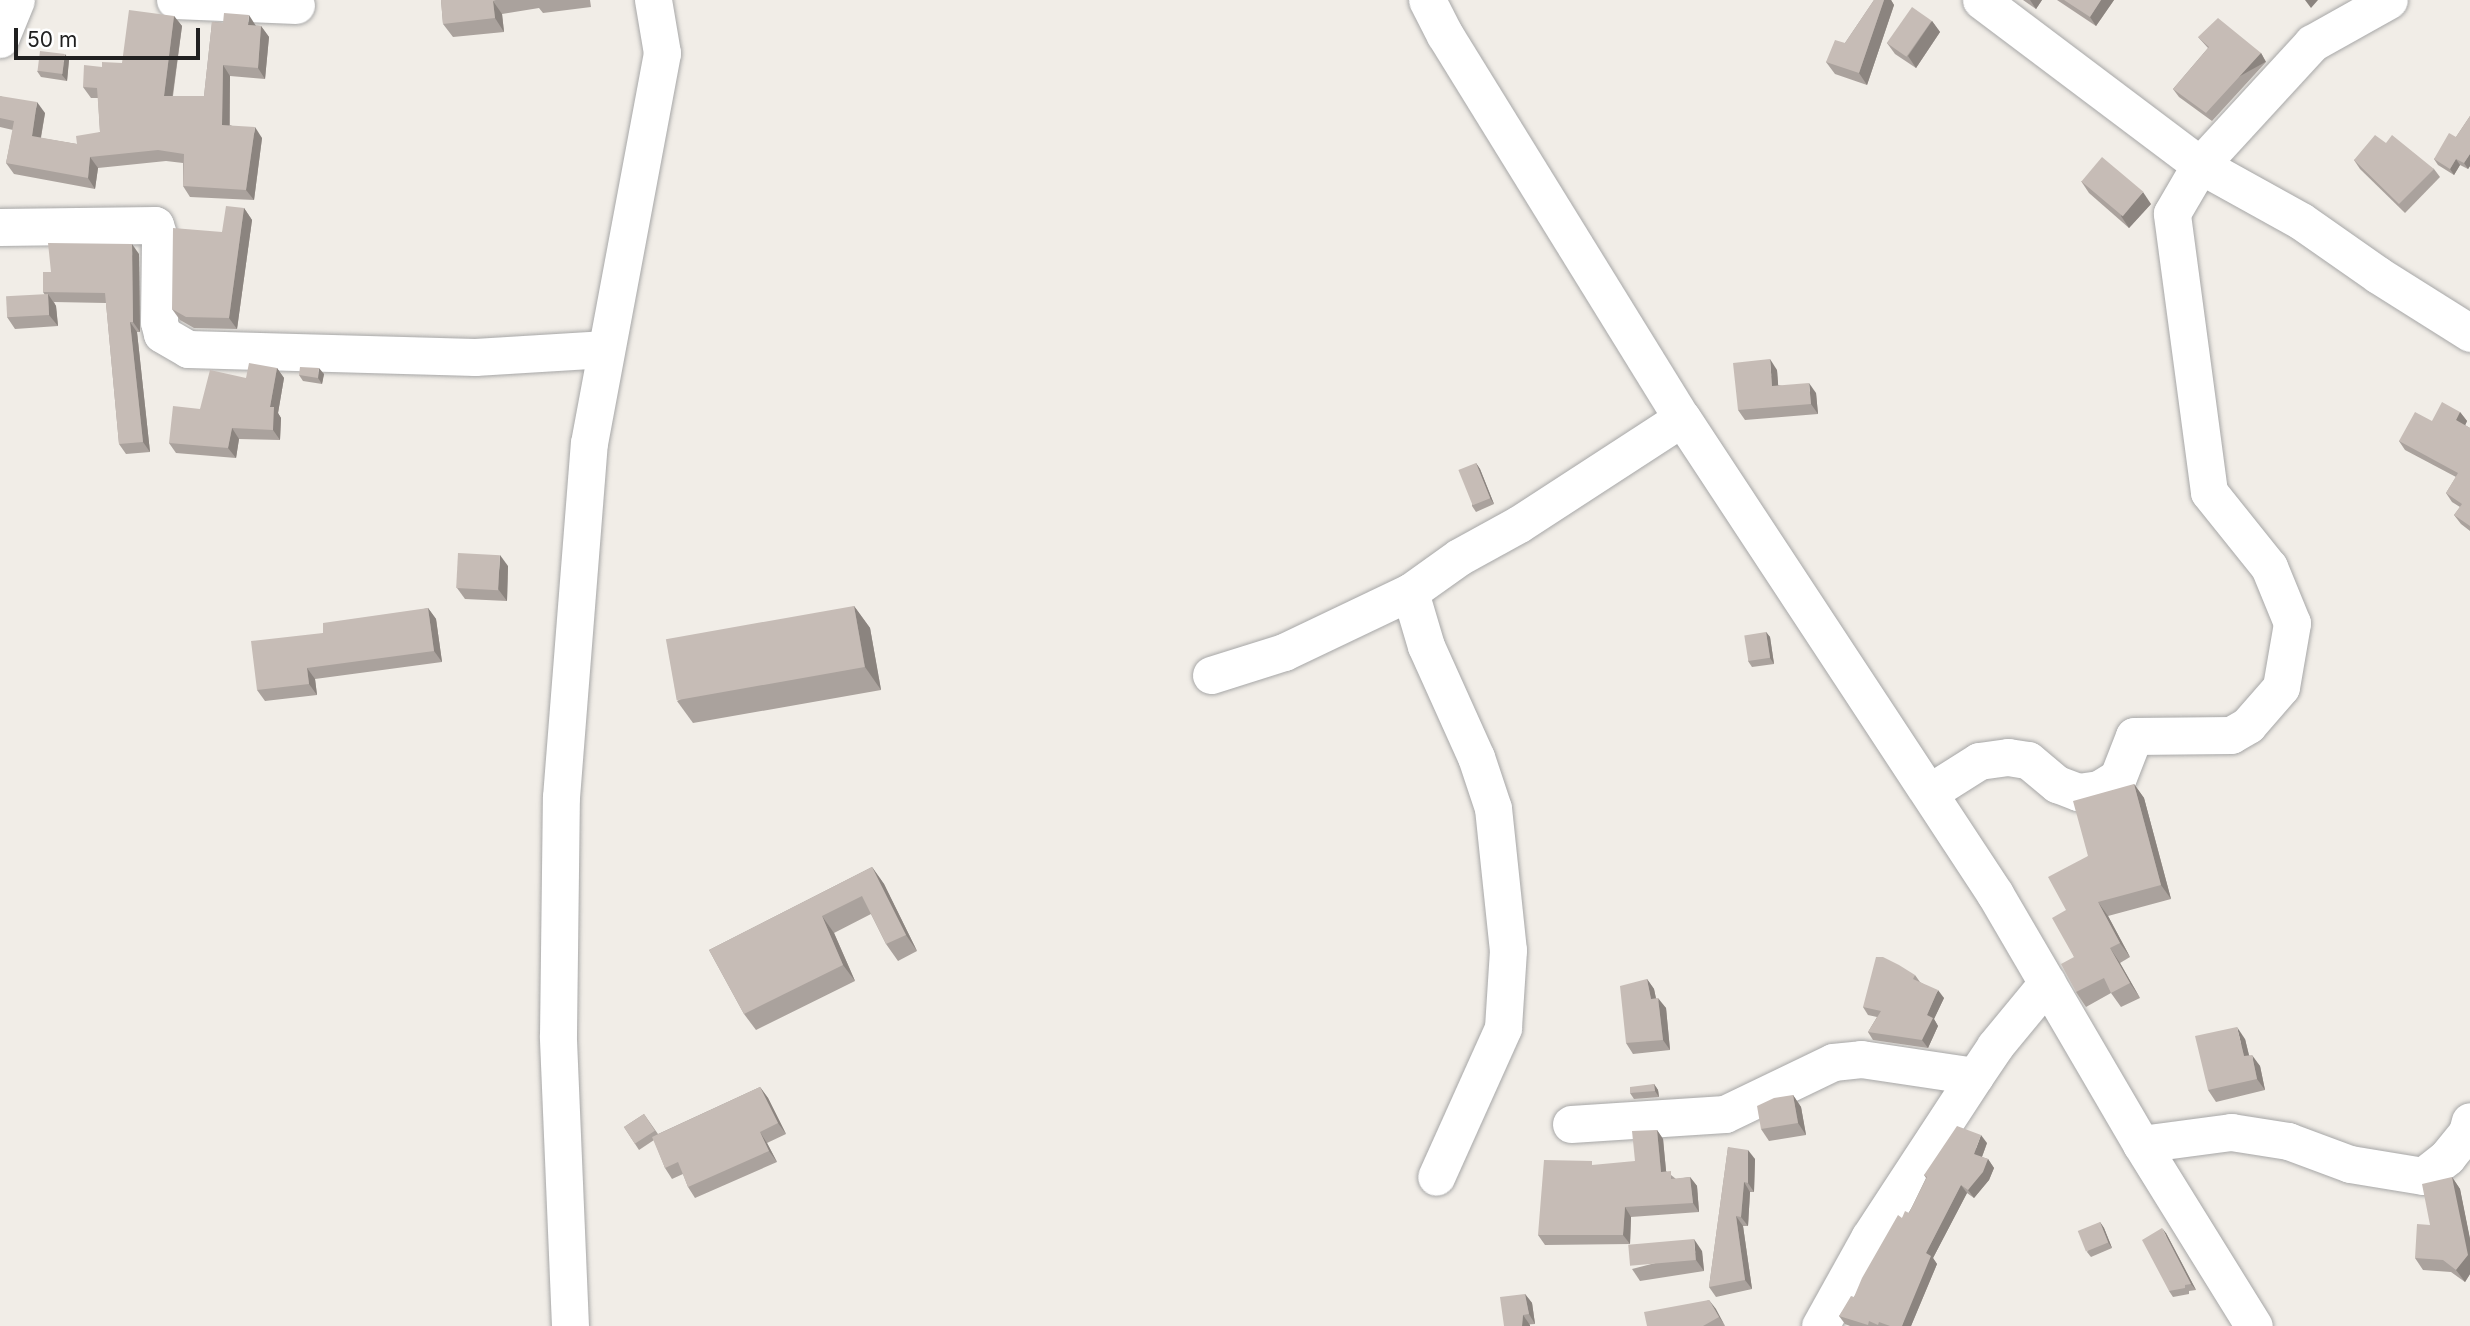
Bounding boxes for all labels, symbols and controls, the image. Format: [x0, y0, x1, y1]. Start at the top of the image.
scale bar [18, 14, 203, 58]
text: 50 m [27, 27, 77, 52]

